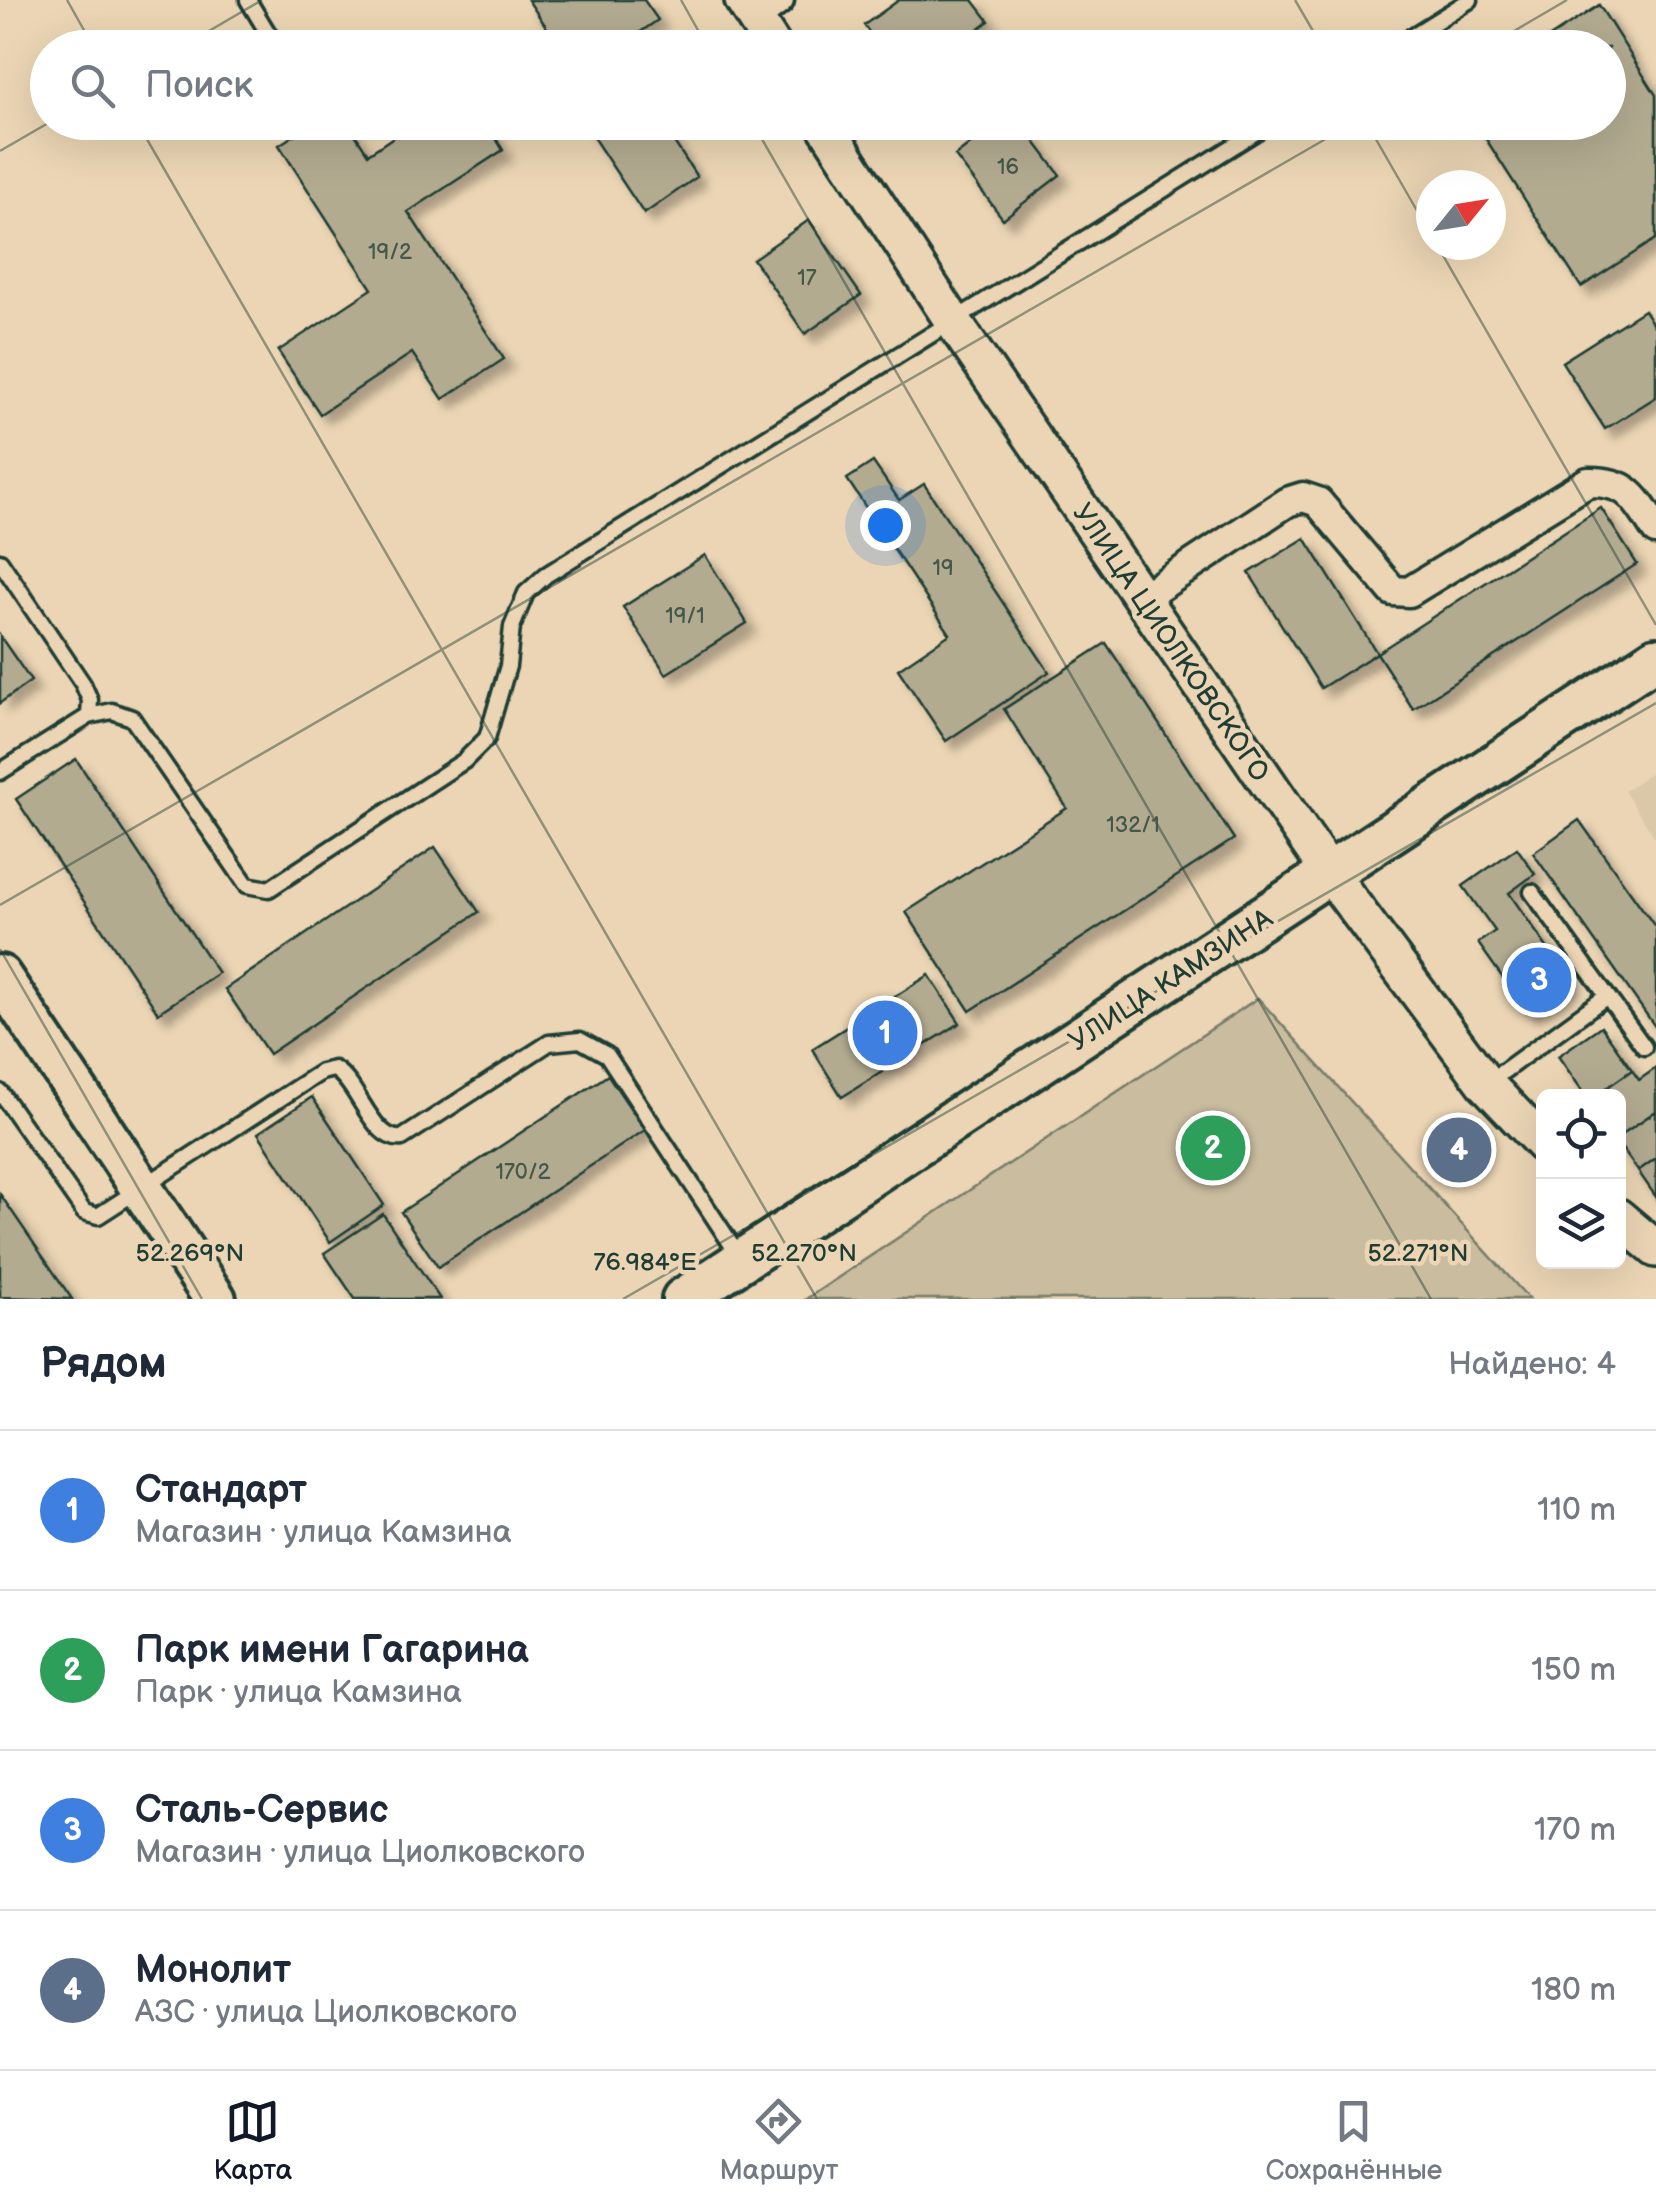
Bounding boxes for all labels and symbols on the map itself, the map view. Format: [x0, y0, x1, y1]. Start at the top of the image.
house number: 16 [997, 154, 1019, 181]
north arrow [1416, 170, 1506, 260]
house number: 19/2 [368, 239, 412, 266]
house number: 17 [797, 265, 817, 292]
street label: УЛИЦА ЦИОЛКОВСКОГО [1065, 497, 1276, 788]
your location [860, 500, 911, 551]
house number: 19 [932, 555, 954, 582]
house number: 19/1 [665, 603, 705, 630]
house number: 132/1 [1106, 812, 1160, 839]
street label: УЛИЦА КАМЗИНА [1063, 902, 1280, 1058]
pin: 3 [1506, 942, 1572, 1018]
pin: 1 [852, 996, 918, 1070]
pin: 2 [1180, 1110, 1246, 1186]
pin: 4 [1426, 1112, 1492, 1188]
house number: 170/2 [495, 1159, 551, 1186]
text: 52.269°N [136, 1238, 244, 1269]
text: 52.270°N [751, 1238, 857, 1269]
text: 52.271°N [1368, 1238, 1468, 1269]
text: 76.984°E [593, 1247, 697, 1278]

